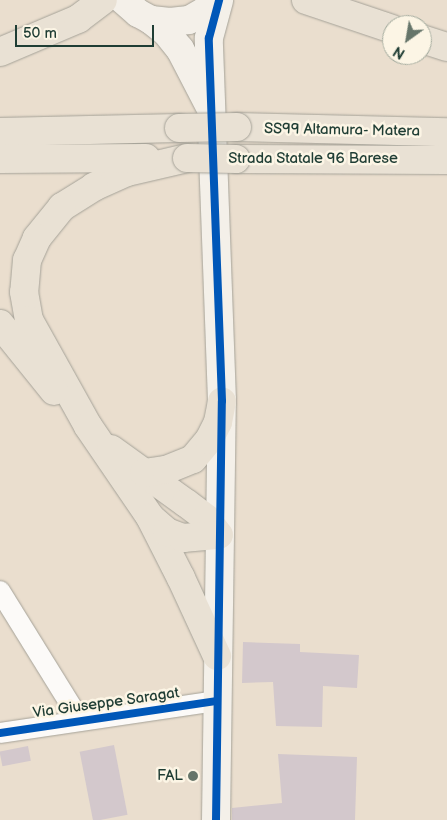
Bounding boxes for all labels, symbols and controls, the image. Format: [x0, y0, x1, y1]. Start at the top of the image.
scale bar [18, 15, 156, 47]
north arrow [382, 15, 432, 65]
text: 50 m [23, 24, 57, 43]
text: N [390, 42, 408, 62]
street label: SS99 Altamura- Matera [264, 120, 420, 140]
street label: Strada Statale 96 Barese [228, 150, 398, 168]
street label: Via Giuseppe Saragat [31, 684, 181, 722]
place label: FAL [157, 767, 183, 785]
marker: FAL [187, 770, 199, 782]

